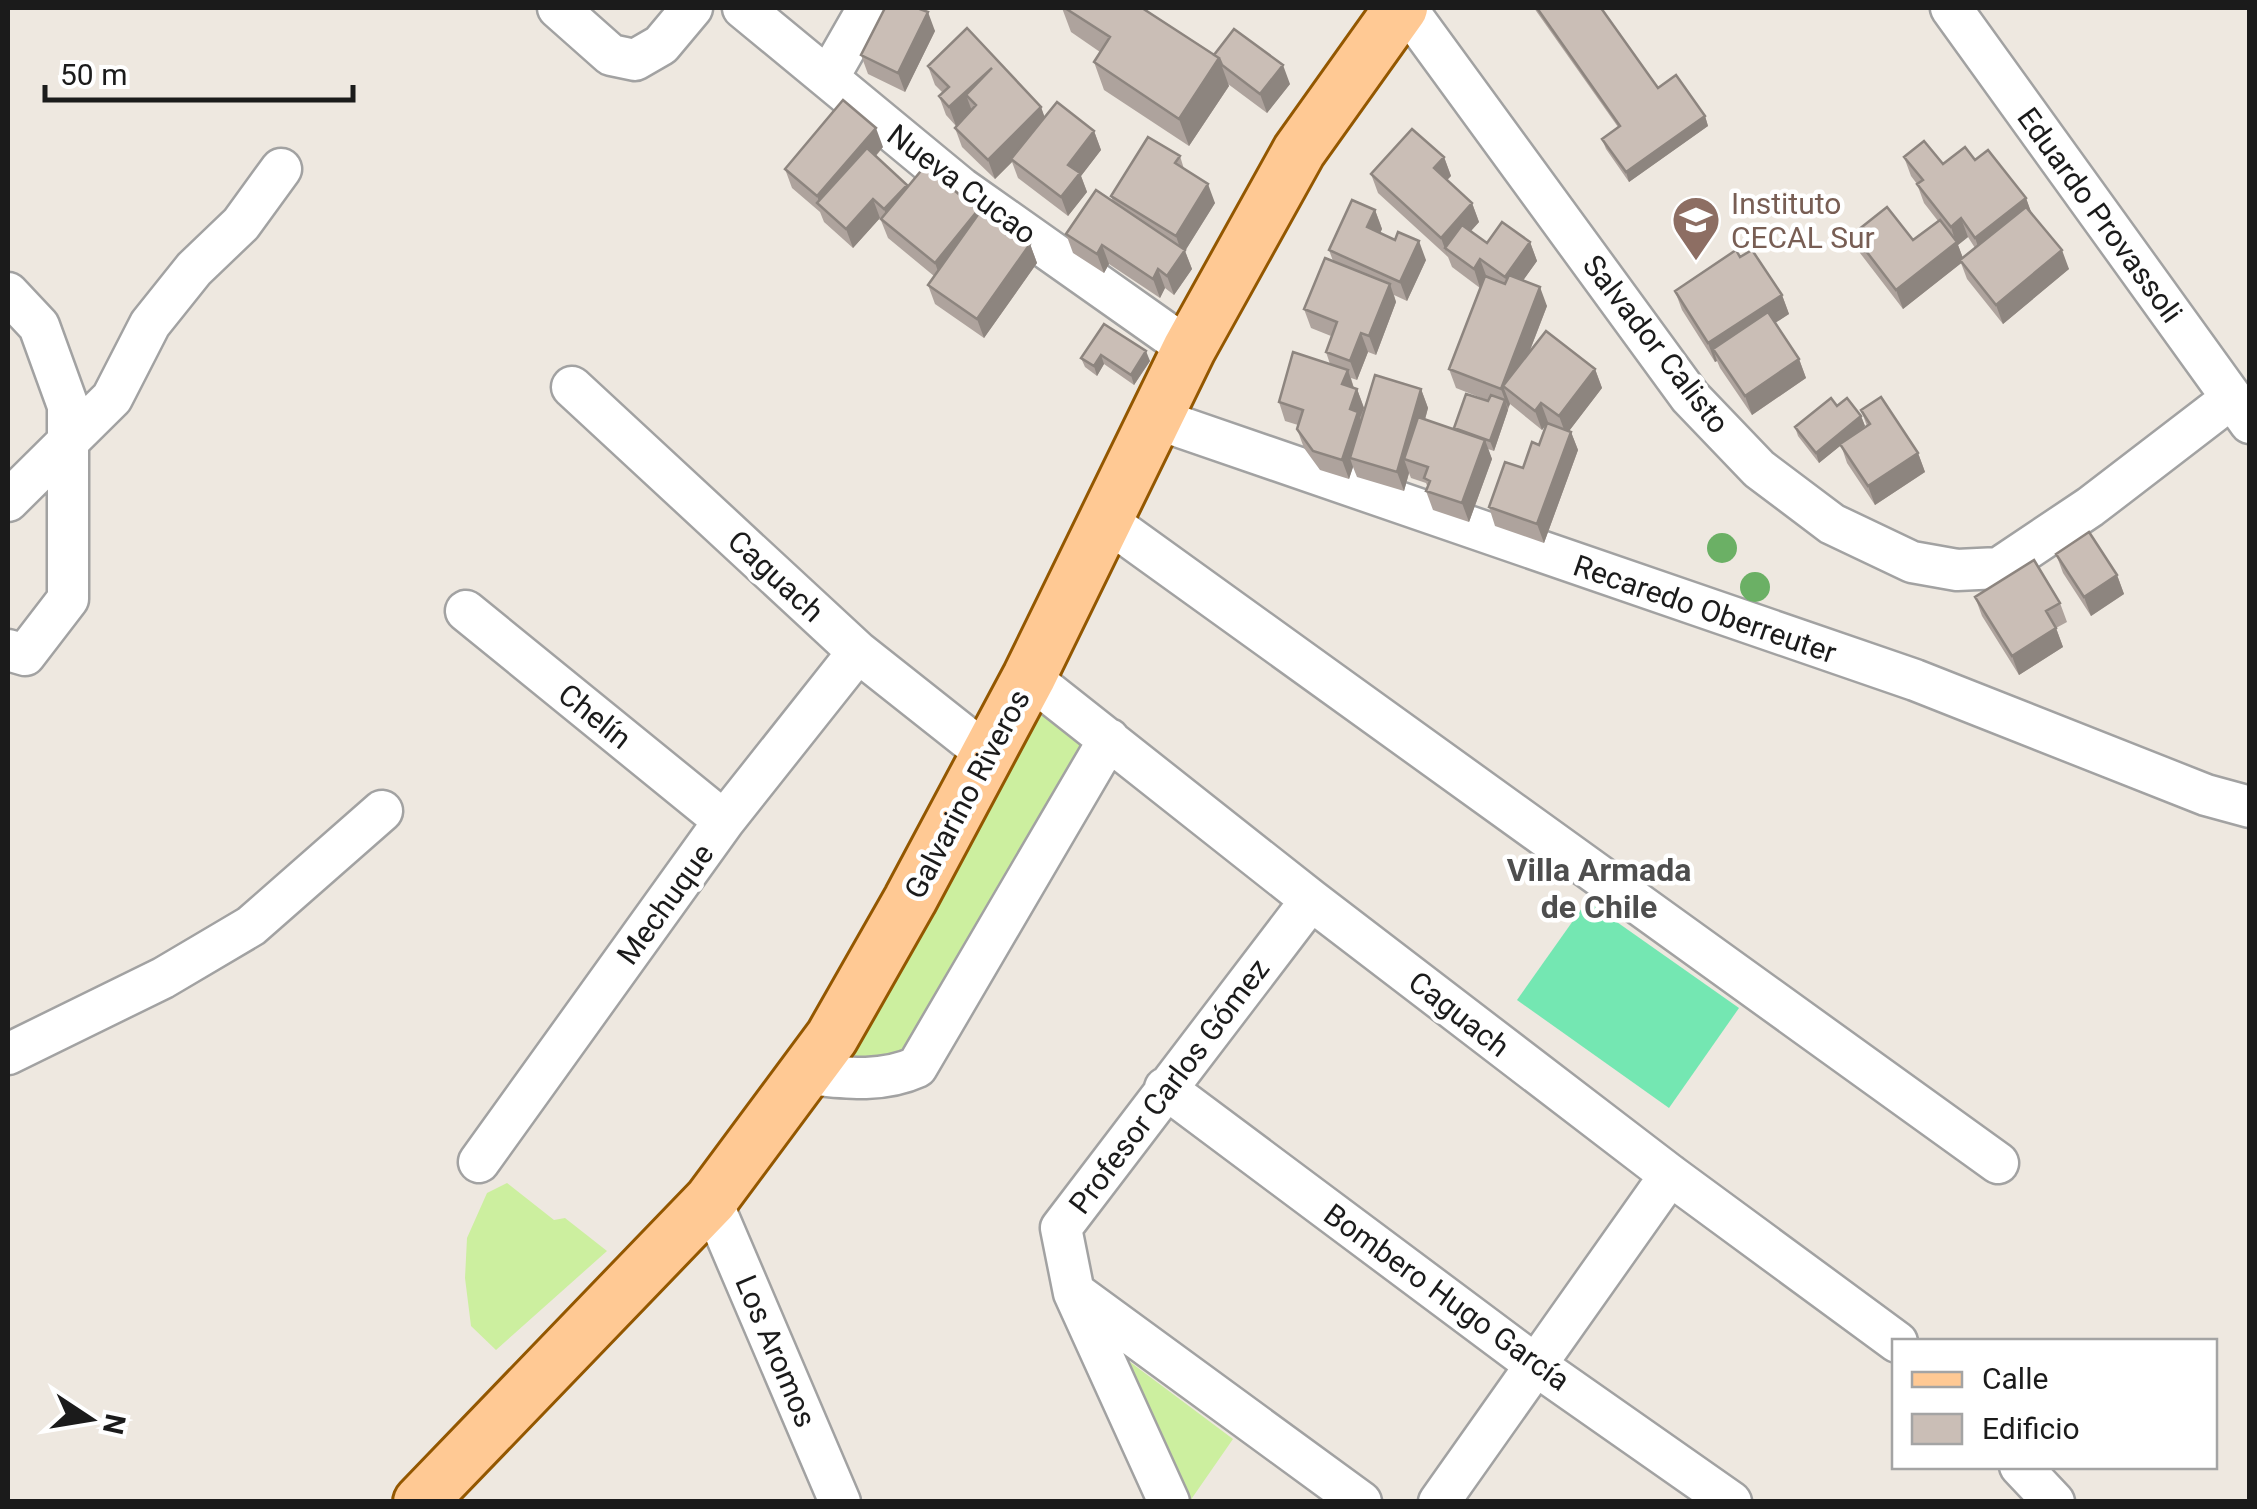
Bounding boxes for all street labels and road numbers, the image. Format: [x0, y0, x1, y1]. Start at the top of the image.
street label: Eduardo Provassoli [2010, 101, 2190, 329]
street label: Nueva Cucao [881, 117, 1043, 251]
street label: Salvador Calisto [1576, 248, 1736, 440]
street label: Caguach [721, 523, 831, 629]
street label: Recaredo Oberreuter [1569, 548, 1841, 670]
street label: Chelín [552, 676, 638, 756]
street label: Galvarino Riveros [897, 683, 1037, 905]
street label: Mechuque [610, 837, 720, 971]
street label: Profesor Carlos Gómez [1062, 952, 1276, 1220]
street label: Caguach [1402, 964, 1516, 1064]
street label: Bombero Hugo García [1317, 1196, 1577, 1398]
street label: Los Aromos [728, 1270, 824, 1432]

